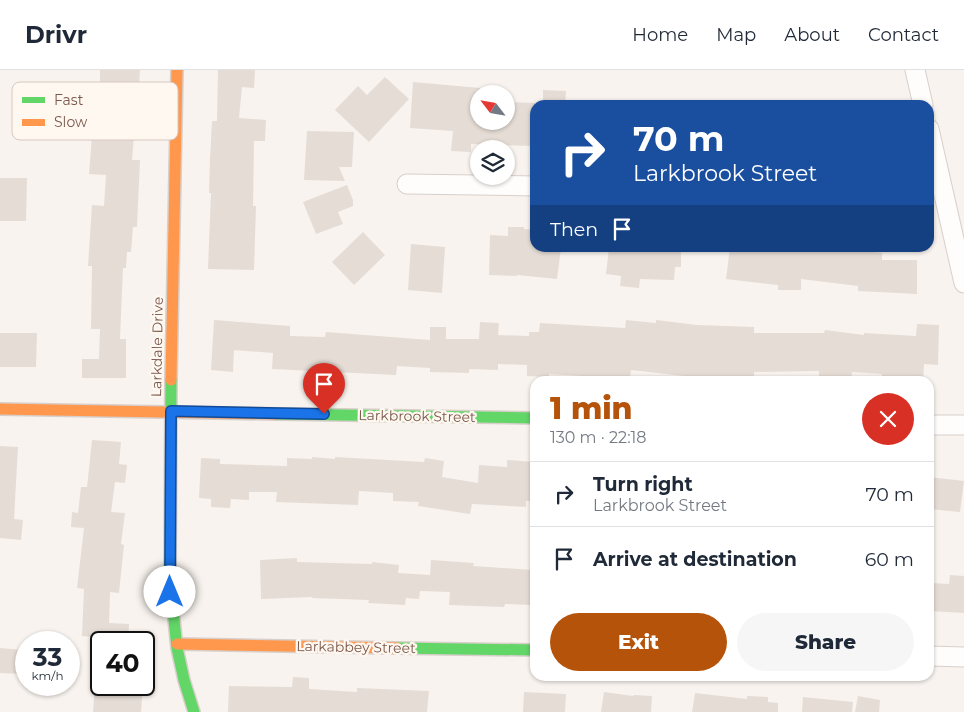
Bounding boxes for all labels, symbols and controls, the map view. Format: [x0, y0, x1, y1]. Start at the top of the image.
text: Drivr [25, 20, 87, 49]
text: Home [632, 24, 688, 46]
text: Map [716, 24, 756, 46]
text: About [784, 24, 840, 46]
text: Contact [868, 24, 939, 46]
legend [12, 82, 178, 140]
north arrow [470, 85, 515, 130]
map controls [470, 85, 515, 185]
text: Fast [54, 91, 84, 109]
text: Slow [54, 113, 88, 131]
text: 70 m [633, 117, 724, 160]
icon: right [550, 120, 615, 185]
button: layers [470, 140, 515, 185]
text: Larkbrook Street [633, 160, 817, 187]
icon: arrive [608, 215, 636, 243]
text: Then [550, 218, 598, 241]
street label: Larkdale Drive [147, 297, 167, 397]
pin [303, 363, 345, 414]
icon: arrive [310, 370, 338, 398]
text: 1 min [550, 390, 633, 427]
button: close [862, 393, 914, 445]
street label: Larkbrook Street [358, 406, 476, 426]
text: 130 m · 22:18 [550, 428, 647, 447]
text: Turn right [593, 473, 693, 496]
icon: right [550, 480, 578, 508]
text: 70 m [865, 483, 914, 506]
text: Larkbrook Street [593, 496, 727, 515]
icon: arrive [550, 545, 578, 573]
text: Arrive at destination [593, 548, 797, 571]
text: 60 m [865, 548, 914, 571]
position arrow [143, 565, 195, 617]
button: Exit [550, 613, 727, 671]
button: Share [737, 613, 914, 671]
speed limit sign: 40 [90, 631, 155, 696]
street label: Larkabbey Street [296, 637, 416, 657]
text: 33 [33, 642, 62, 672]
text: km/h [31, 668, 64, 683]

